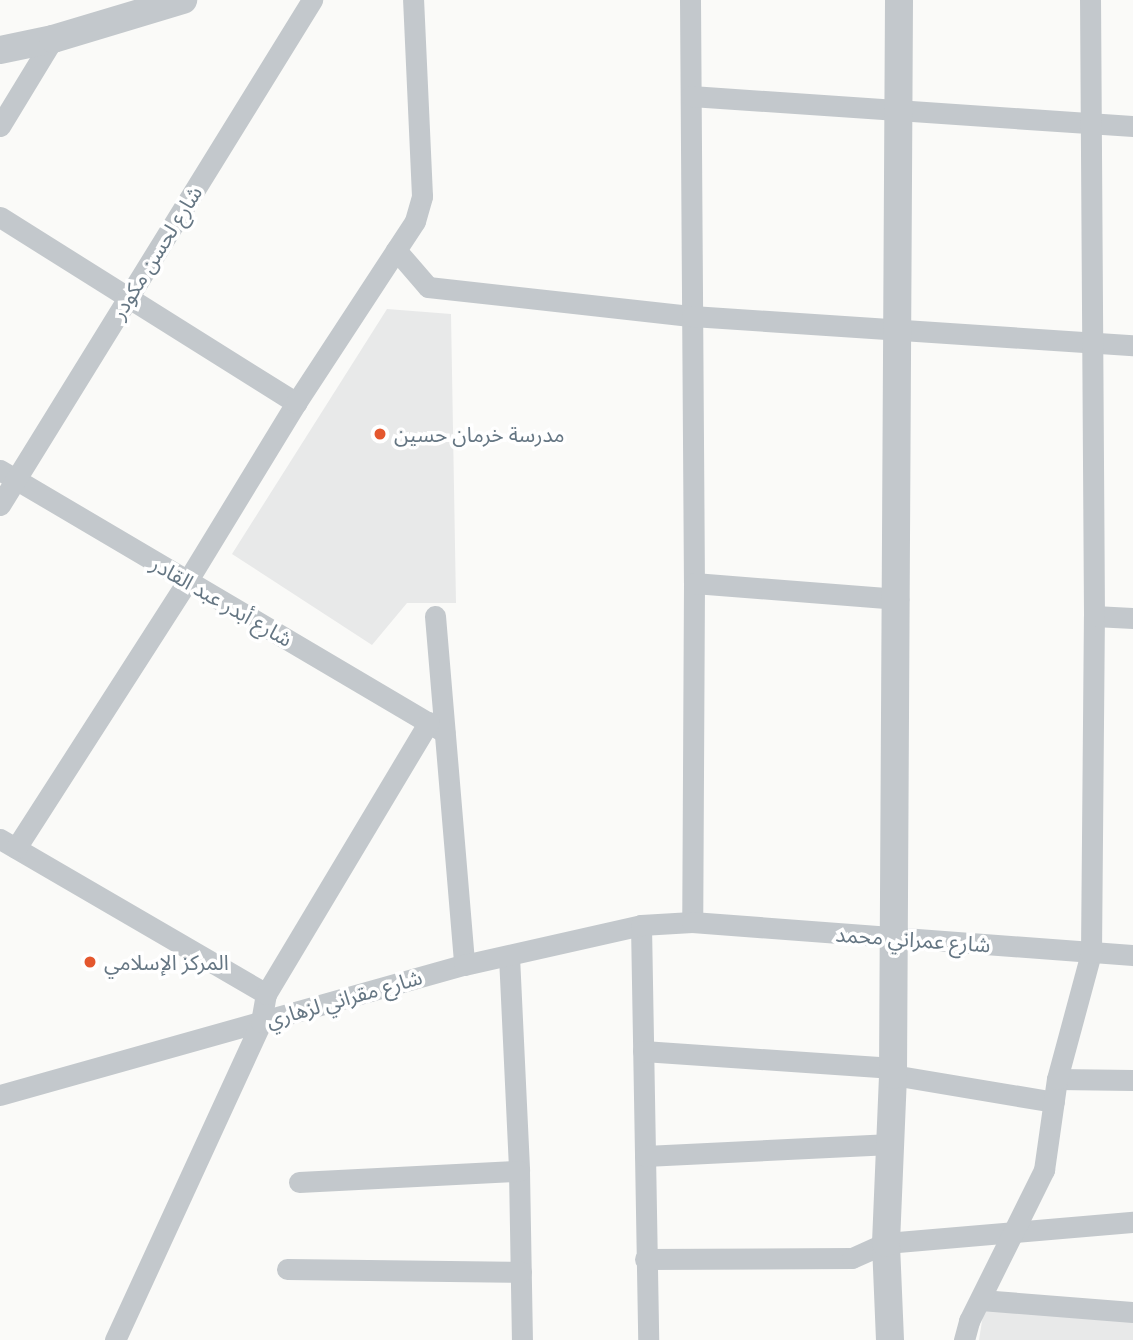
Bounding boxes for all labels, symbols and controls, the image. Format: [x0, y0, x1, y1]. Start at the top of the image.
street label: شارع لحسن مكودر [105, 181, 207, 323]
place label: مدرسة خرمان حسين [394, 421, 565, 447]
marker: مدرسة خرمان حسين [372, 426, 388, 442]
street label: شارع أبدر عبد القادر [147, 550, 297, 652]
street label: شارع عمراني محمد [835, 921, 991, 957]
place label: المركز الإسلامي [104, 949, 229, 975]
marker: المركز الإسلامي [82, 954, 98, 970]
street label: شارع مقراني لزهاري [263, 964, 425, 1032]

